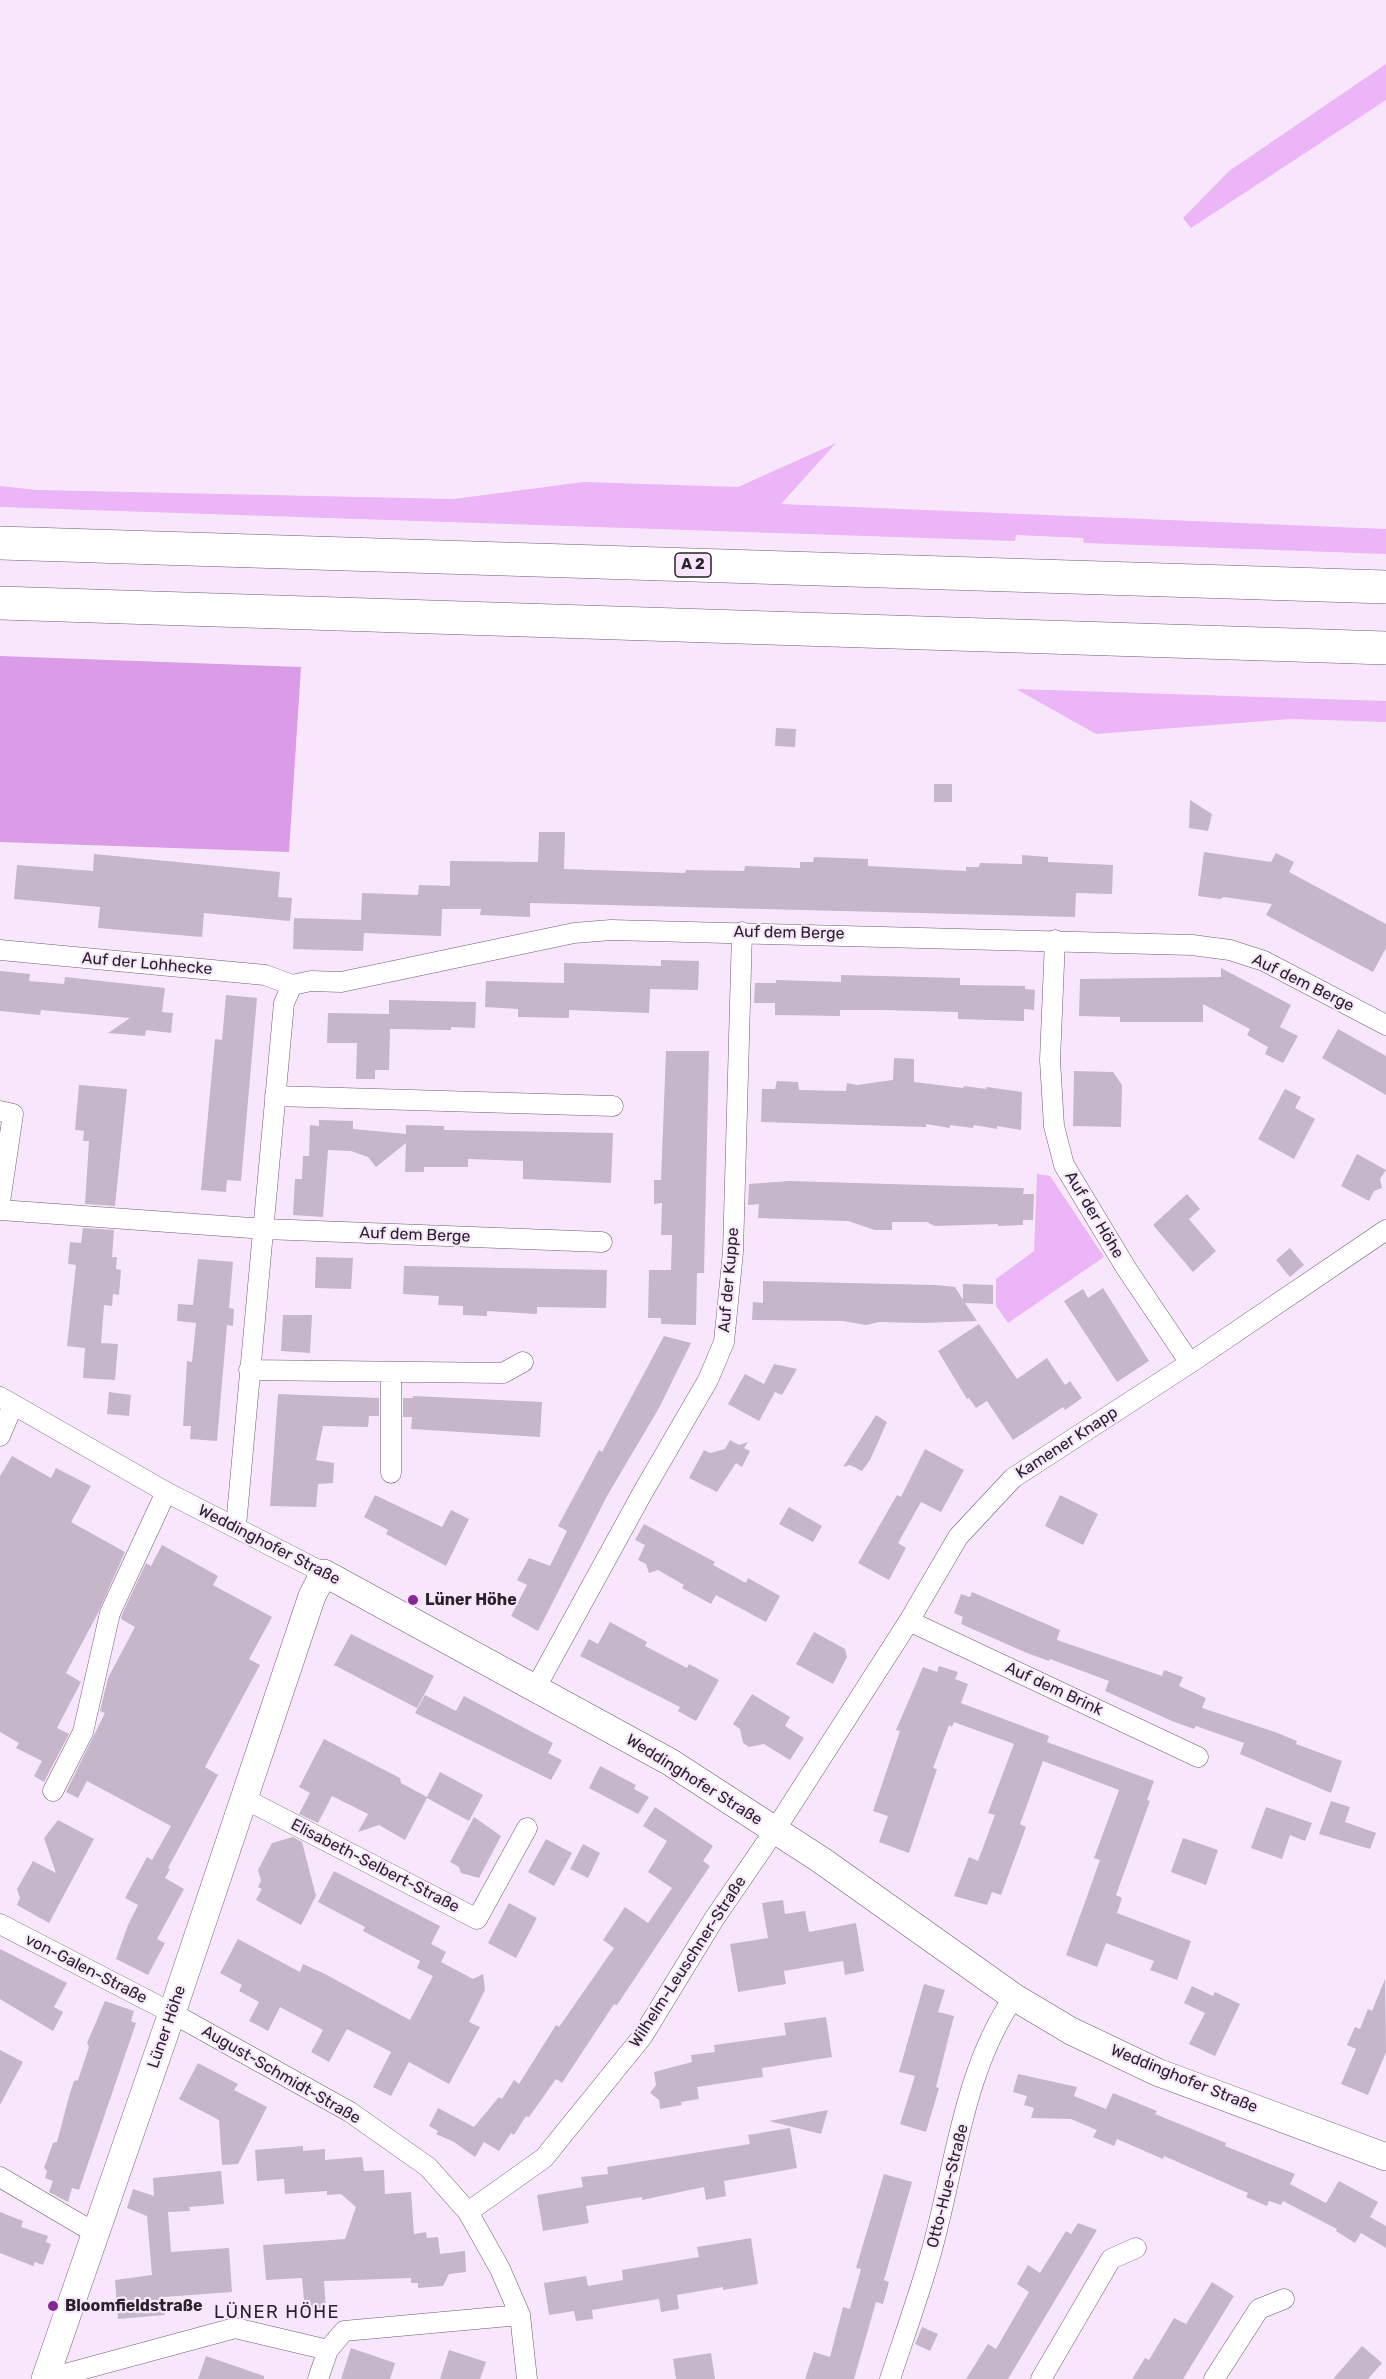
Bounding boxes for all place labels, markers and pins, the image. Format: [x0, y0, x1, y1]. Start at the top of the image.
place label: Lüner Höhe [425, 1590, 517, 1610]
marker: Lüner Höhe [406, 1593, 420, 1607]
place label: Bloomfieldstraße [65, 2296, 203, 2316]
marker: Bloomfieldstraße [46, 2299, 60, 2313]

